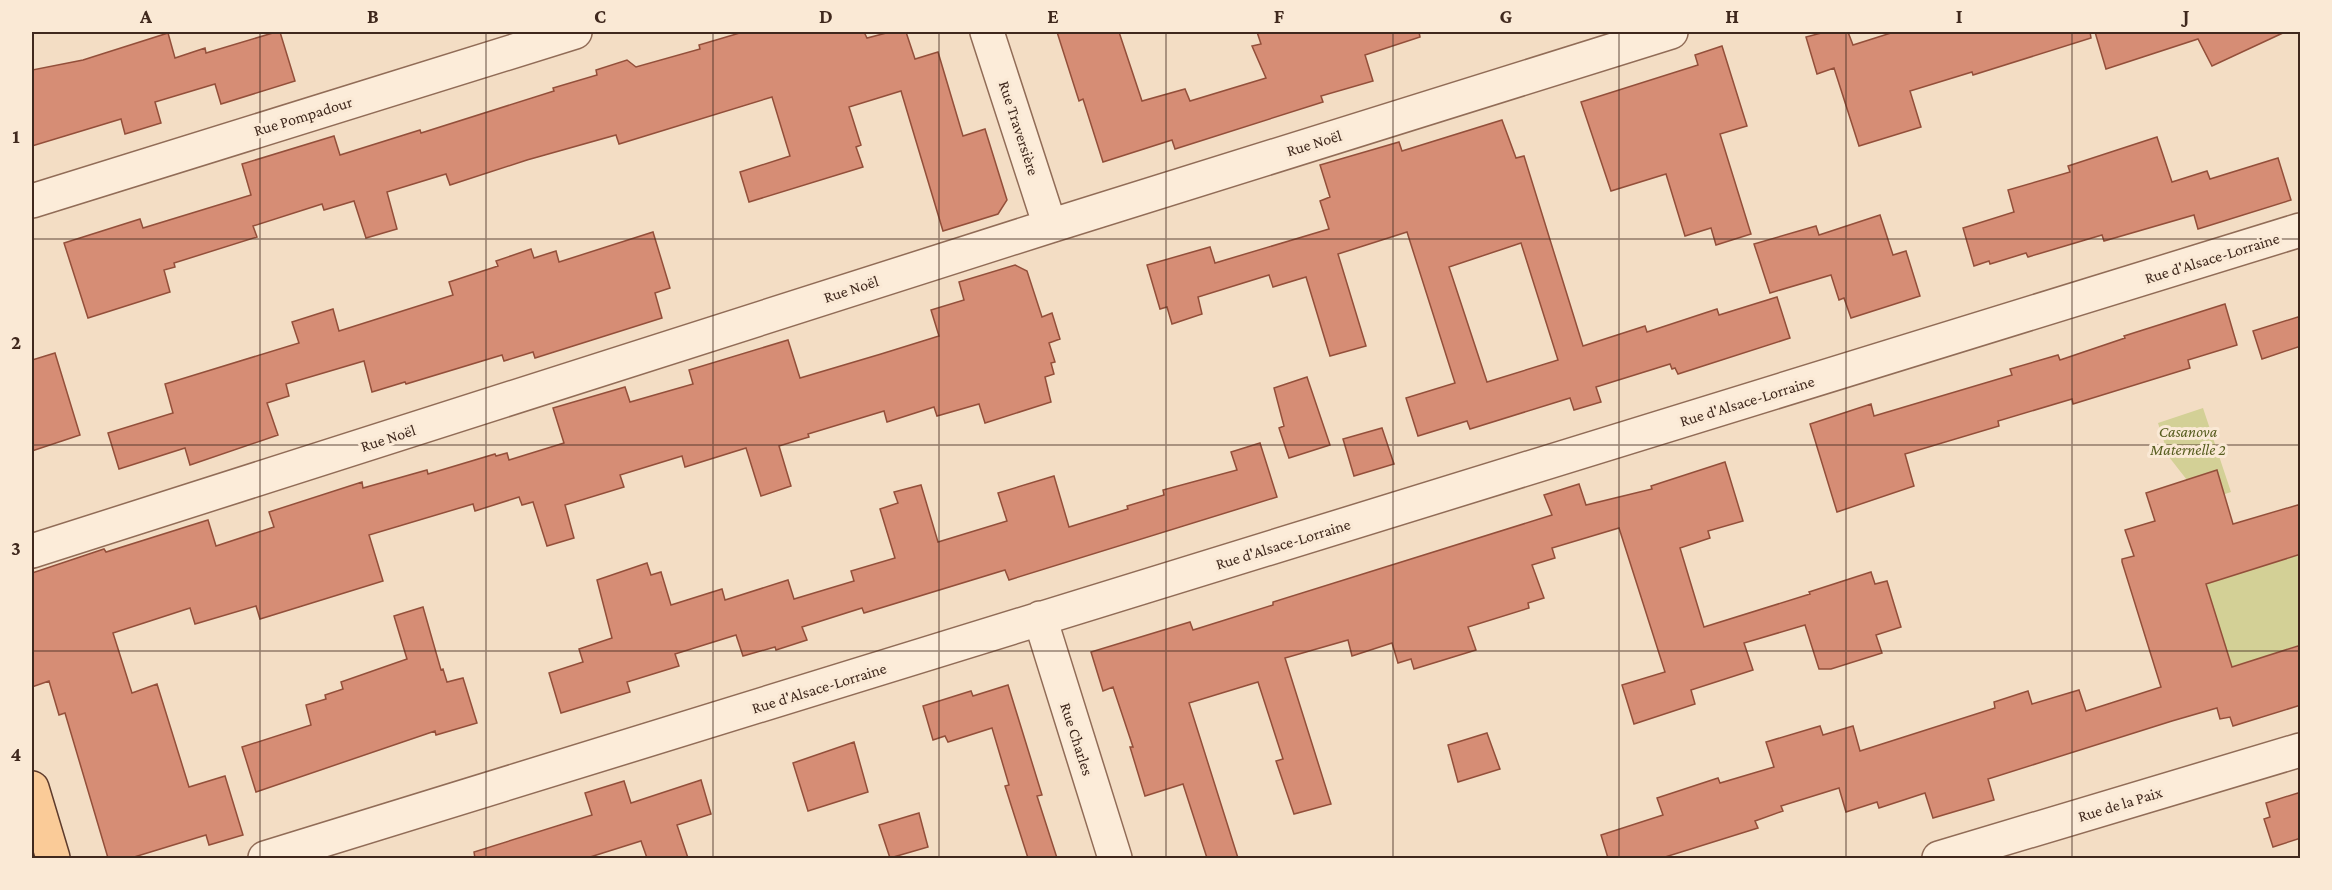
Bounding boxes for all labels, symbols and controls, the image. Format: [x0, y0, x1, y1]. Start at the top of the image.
text: A [139, 5, 153, 27]
text: B [367, 5, 379, 27]
text: C [594, 5, 606, 27]
text: D [819, 5, 833, 27]
text: E [1047, 5, 1059, 27]
text: F [1274, 5, 1285, 27]
text: G [1500, 5, 1513, 27]
text: H [1725, 5, 1739, 27]
text: I [1956, 5, 1963, 27]
text: J [2181, 5, 2190, 27]
street label: Rue Traversière [996, 79, 1042, 177]
street label: Rue Pompadour [252, 93, 355, 140]
text: 1 [12, 125, 20, 147]
street label: Rue Noël [1284, 127, 1344, 159]
street label: Rue d'Alsace-Lorraine [2143, 229, 2281, 287]
street label: Rue Noël [821, 272, 881, 306]
text: 2 [11, 331, 21, 353]
street label: Rue d'Alsace-Lorraine [1678, 372, 1816, 430]
street label: Rue Noël [358, 421, 418, 455]
park label: Casanova Maternelle 2 [2149, 423, 2226, 458]
street label: Rue d'Alsace-Lorraine [1214, 515, 1352, 573]
text: 3 [11, 537, 21, 559]
street label: Rue d'Alsace-Lorraine [750, 659, 888, 717]
street label: Rue Charles [1057, 700, 1097, 778]
text: 4 [11, 743, 22, 765]
street label: Rue de la Paix [2076, 783, 2165, 825]

